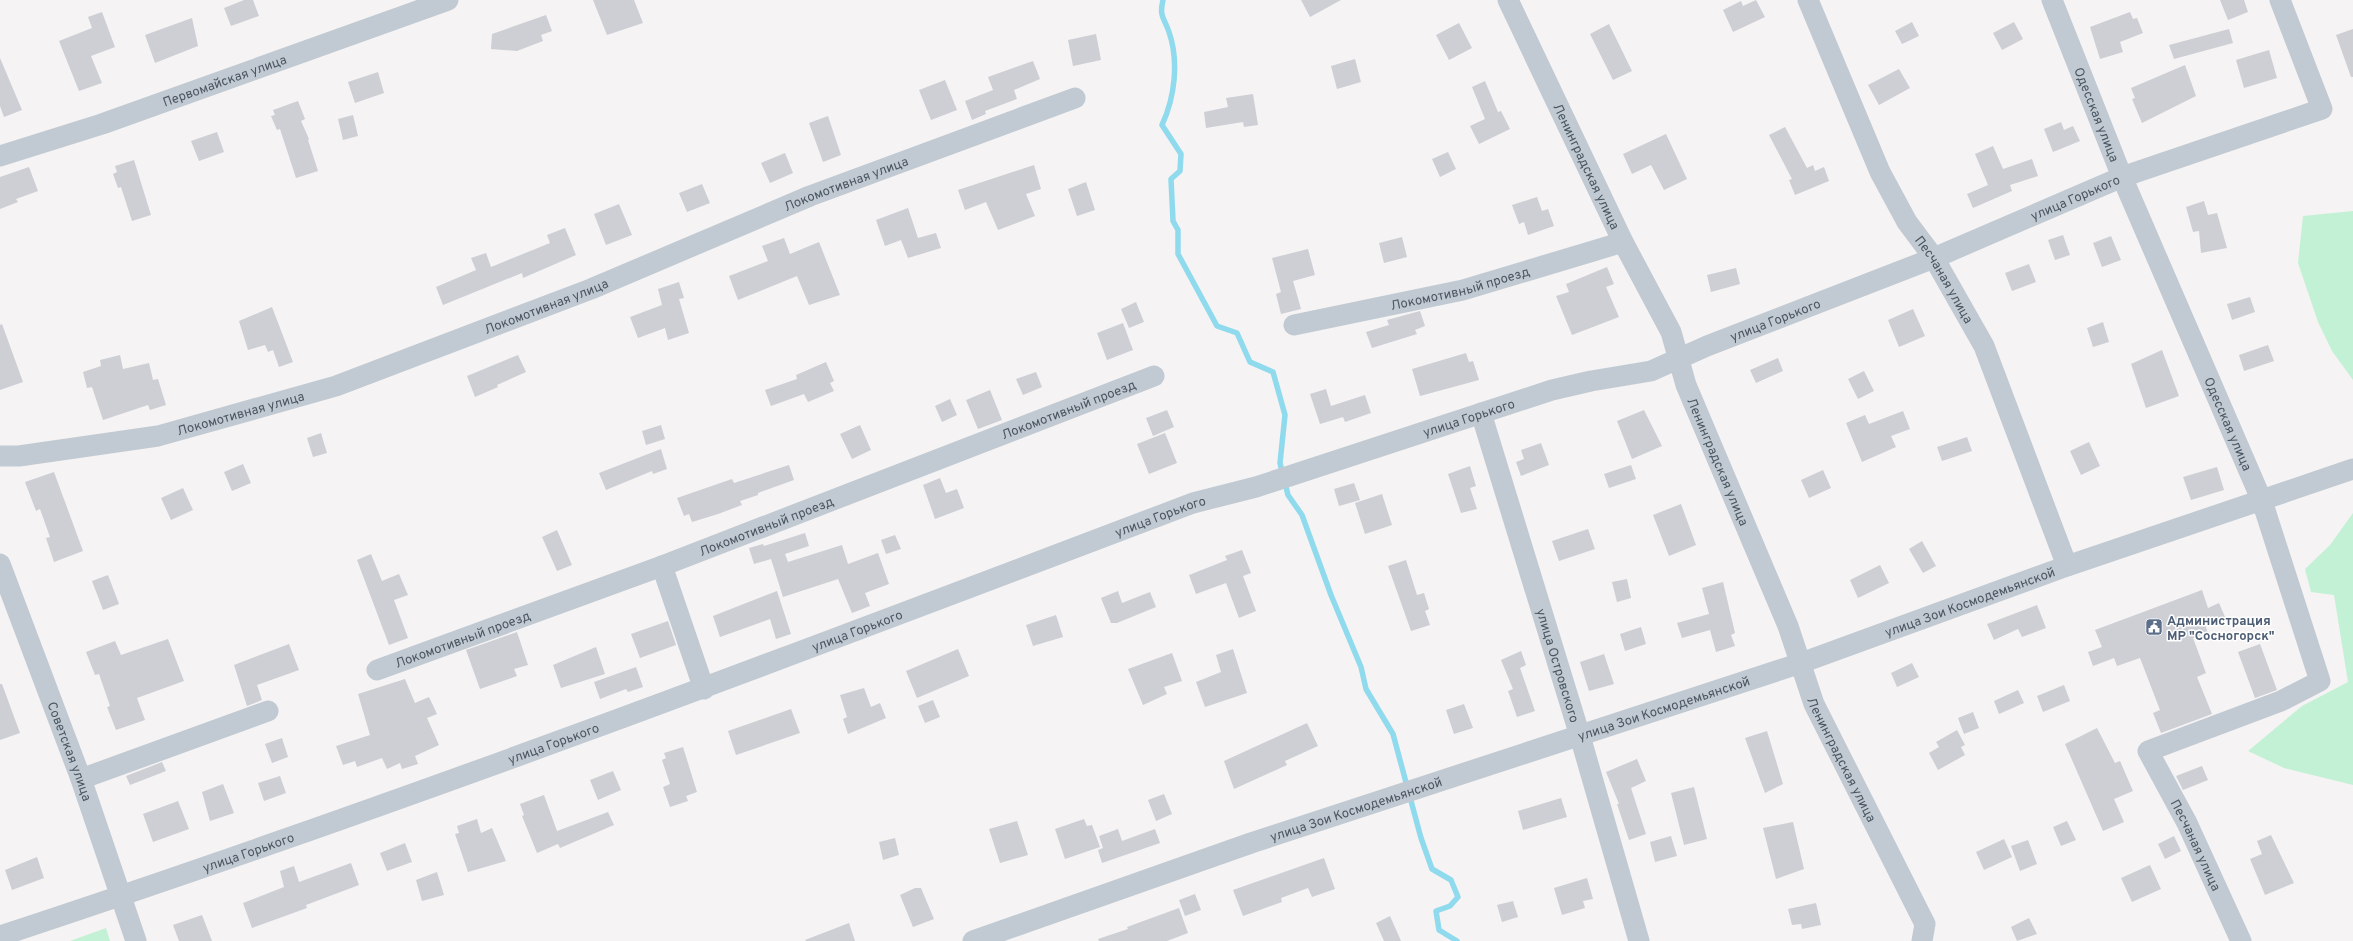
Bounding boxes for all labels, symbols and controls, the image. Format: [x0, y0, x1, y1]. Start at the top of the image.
street label: Первомайская улица [161, 52, 289, 111]
street label: Одесская улица [2069, 65, 2121, 165]
street label: Ленинградская улица [1548, 101, 1622, 233]
street label: Локомотивная улица [782, 154, 911, 216]
street label: улица Горького [2029, 173, 2123, 225]
street label: Песчаная улица [1910, 234, 1976, 327]
street label: Локомотивный проезд [1389, 264, 1532, 315]
street label: Локомотивная улица [482, 277, 611, 339]
street label: улица Горького [1728, 297, 1823, 346]
street label: Одесская улица [2199, 375, 2254, 474]
street label: Локомотивный проезд [999, 378, 1139, 444]
street label: Локомотивная улица [175, 389, 306, 440]
street label: Ленинградская улица [1682, 396, 1751, 529]
street label: улица Горького [1421, 397, 1517, 442]
street label: Локомотивный проезд [697, 494, 837, 561]
street label: улица Горького [1113, 494, 1208, 542]
street label: улица Зои Космодемьянской [1883, 565, 2058, 642]
street label: улица Островского [1531, 607, 1581, 725]
street label: улица Горького [810, 608, 905, 656]
street label: Локомотивный проезд [393, 609, 533, 673]
place label: Администрация МР "Сосногорск" [2167, 614, 2275, 645]
public building icon: Администрация МР "Сосногорск" [2144, 617, 2164, 637]
street label: улица Зои Космодемьянской [1576, 674, 1752, 745]
street label: Ленинградская улица [1802, 696, 1878, 825]
street label: Советская улица [43, 700, 94, 804]
street label: улица Горького [506, 721, 602, 769]
street label: улица Зои Космодемьянской [1268, 775, 1445, 846]
street label: Песчаная улица [2166, 797, 2223, 894]
street label: улица Горького [201, 831, 297, 877]

